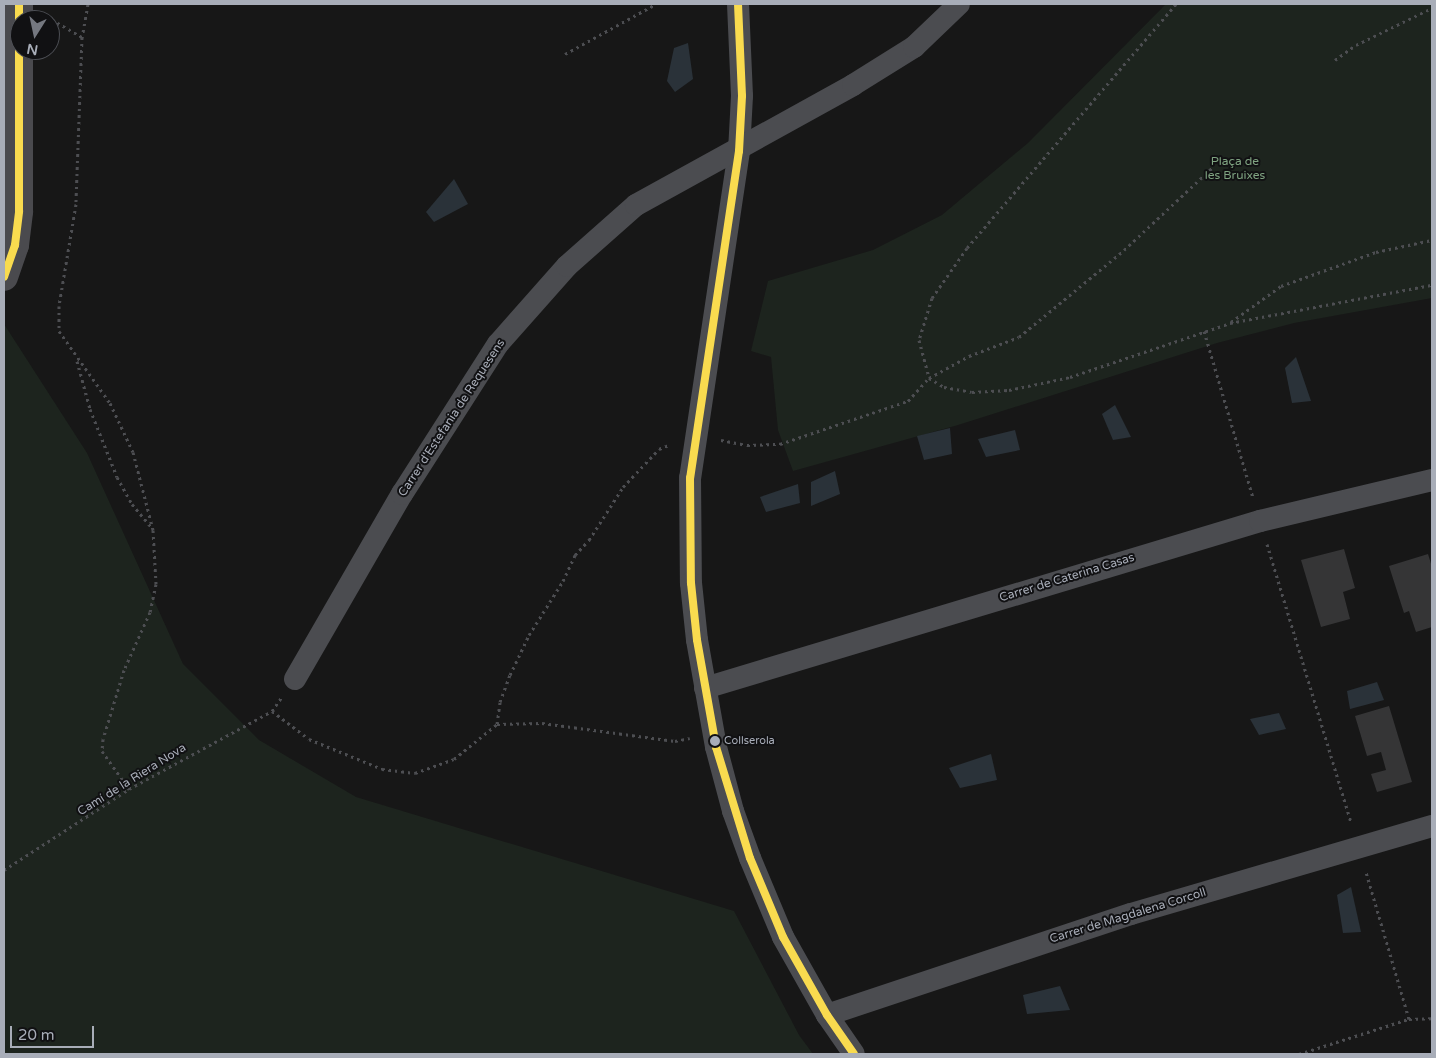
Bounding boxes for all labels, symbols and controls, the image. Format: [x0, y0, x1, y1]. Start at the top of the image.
north arrow [10, 10, 60, 60]
text: N [25, 40, 39, 59]
park label: Plaça de les Bruixes [1205, 155, 1265, 183]
street label: Carrer d'Estefania de Requesens [396, 337, 508, 499]
street label: Carrer de Caterina Casas [998, 551, 1136, 605]
place label: Collserola [724, 734, 775, 748]
marker: Collserola [710, 736, 720, 746]
street label: Camí de la Riera Nova [75, 741, 189, 819]
street label: Carrer de Magdalena Corcoll [1048, 885, 1208, 947]
scale bar [12, 1016, 96, 1048]
text: 20 m [18, 1026, 55, 1044]

